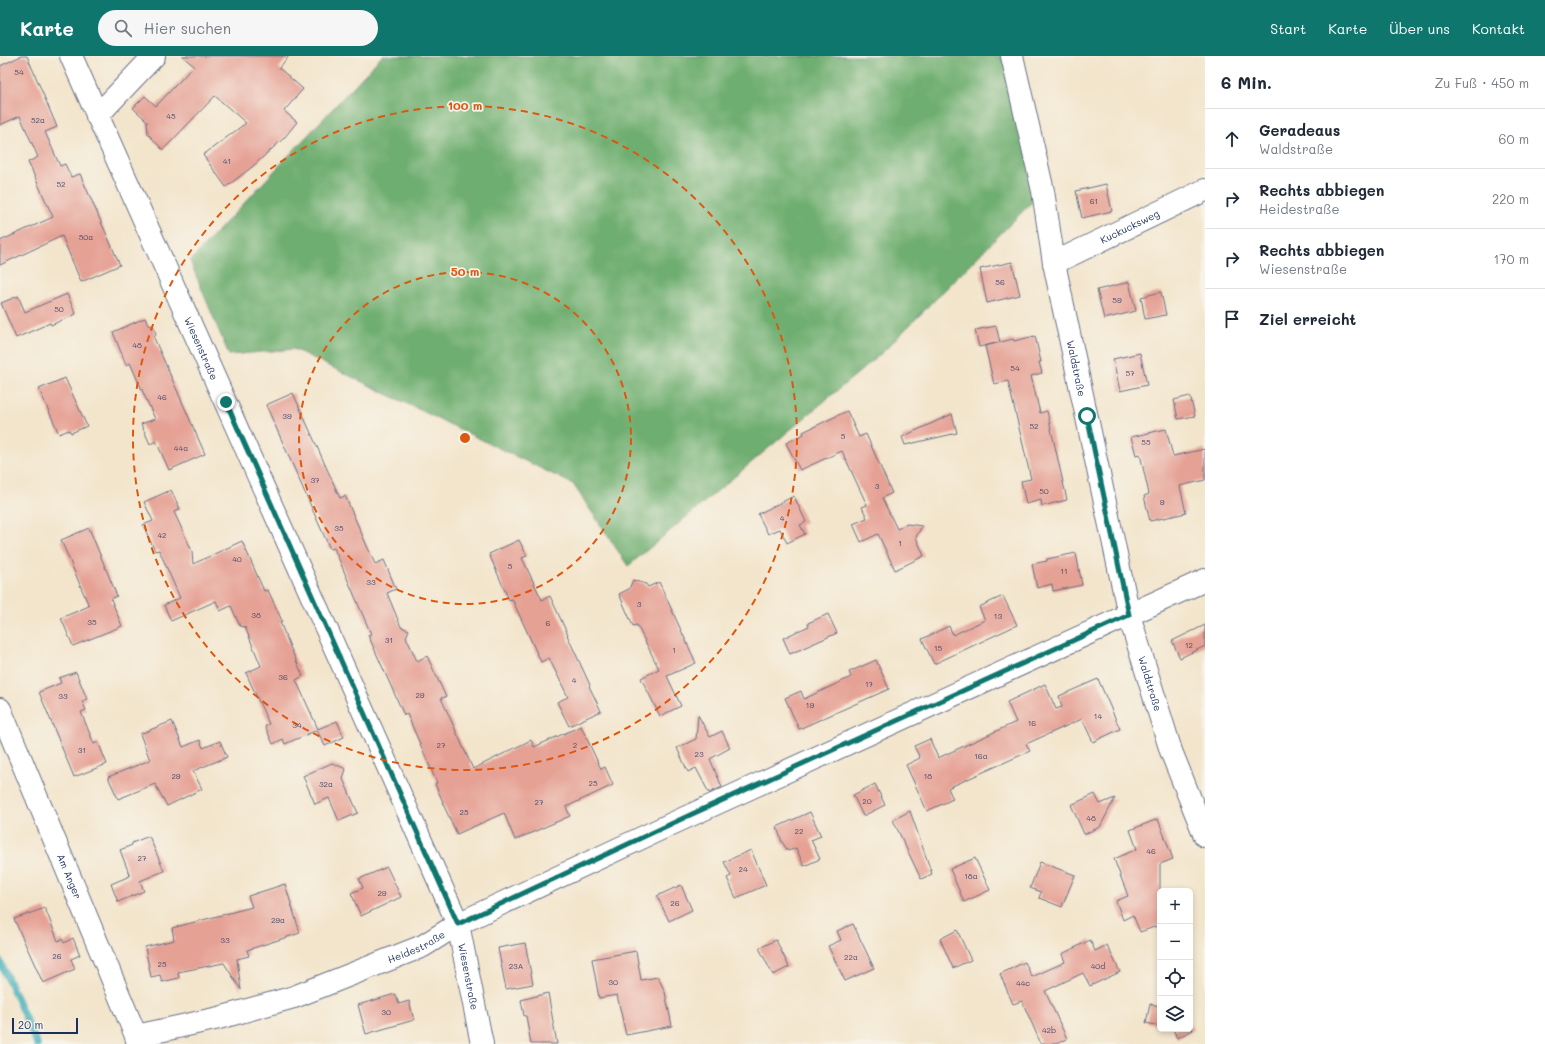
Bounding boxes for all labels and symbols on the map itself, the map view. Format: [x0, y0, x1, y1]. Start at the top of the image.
house number: 54 [14, 67, 24, 77]
text: 100 m [448, 97, 482, 113]
house number: 45 [166, 111, 176, 121]
house number: 52a [31, 115, 45, 125]
house number: 41 [223, 156, 231, 166]
house number: 52 [56, 179, 66, 189]
house number: 61 [1090, 196, 1098, 206]
street label: Kuckucksweg [1098, 206, 1162, 247]
house number: 50a [79, 232, 93, 242]
text: 50 m [451, 263, 479, 279]
house number: 56 [995, 277, 1005, 287]
house number: 59 [1112, 295, 1122, 305]
house number: 50 [54, 304, 64, 314]
street label: Wiesenstraße [181, 314, 221, 382]
street label: Waldstraße [1064, 339, 1089, 398]
house number: 48 [132, 340, 142, 350]
house number: 54 [1010, 363, 1020, 373]
house number: 57 [1125, 368, 1135, 378]
house number: 46 [157, 392, 167, 402]
route end [217, 393, 235, 411]
route start [1078, 407, 1096, 425]
house number: 39 [282, 411, 292, 421]
house number: 52 [1029, 421, 1039, 431]
centre of rings [458, 431, 472, 445]
house number: 5 [841, 431, 846, 441]
house number: 55 [1141, 437, 1151, 447]
house number: 44a [174, 443, 188, 453]
house number: 37 [310, 475, 320, 485]
house number: 3 [875, 481, 880, 491]
house number: 50 [1039, 486, 1049, 496]
house number: 9 [1160, 497, 1165, 507]
house number: 4 [780, 513, 785, 523]
house number: 35 [334, 523, 344, 533]
house number: 42 [157, 530, 167, 540]
house number: 1 [898, 538, 902, 548]
house number: 40 [232, 554, 242, 564]
house number: 5 [508, 561, 513, 571]
house number: 11 [1060, 566, 1068, 576]
house number: 33 [366, 577, 376, 587]
house number: 3 [637, 599, 642, 609]
house number: 38 [251, 610, 261, 620]
house number: 13 [994, 611, 1002, 621]
house number: 35 [87, 617, 97, 627]
house number: 6 [546, 618, 551, 628]
house number: 31 [385, 635, 393, 645]
house number: 12 [1185, 640, 1193, 650]
house number: 15 [934, 643, 942, 653]
house number: 1 [672, 645, 676, 655]
street label: Waldstraße [1135, 654, 1165, 713]
house number: 36 [278, 672, 288, 682]
house number: 4 [572, 675, 577, 685]
house number: 17 [865, 679, 874, 689]
house number: 29 [415, 690, 425, 700]
house number: 33 [58, 691, 68, 701]
house number: 19 [806, 700, 814, 710]
house number: 14 [1094, 711, 1102, 721]
house number: 16 [1028, 718, 1036, 728]
house number: 34 [292, 720, 302, 730]
house number: 27 [437, 740, 446, 750]
house number: 2 [573, 740, 577, 750]
house number: 31 [78, 745, 86, 755]
house number: 23 [694, 749, 704, 759]
house number: 16a [974, 751, 988, 761]
house number: 29 [171, 771, 181, 781]
house number: 18 [924, 771, 932, 781]
house number: 25 [588, 778, 598, 788]
house number: 32a [319, 779, 333, 789]
house number: 20 [862, 796, 872, 806]
house number: 27 [535, 797, 544, 807]
house number: 25 [459, 807, 469, 817]
house number: 48 [1086, 813, 1096, 823]
house number: 22 [795, 826, 803, 836]
house number: 46 [1146, 846, 1156, 856]
street label: Am Anger [54, 851, 85, 901]
house number: 27 [138, 853, 147, 863]
house number: 24 [738, 864, 748, 874]
house number: 18a [964, 871, 978, 881]
house number: 29 [377, 888, 387, 898]
house number: 26 [670, 898, 680, 908]
house number: 29a [271, 915, 285, 925]
street label: Heidestraße [386, 927, 447, 966]
house number: 33 [220, 935, 230, 945]
street label: Wiesenstraße [455, 942, 482, 1011]
house number: 26 [52, 951, 62, 961]
house number: 22a [844, 952, 858, 962]
house number: 25 [157, 959, 167, 969]
house number: 23A [509, 961, 523, 971]
house number: 40d [1091, 961, 1105, 971]
house number: 30 [608, 977, 618, 987]
house number: 44c [1016, 978, 1030, 988]
house number: 30 [381, 1007, 391, 1017]
scale bar [12, 1016, 78, 1035]
house number: 42b [1042, 1025, 1056, 1035]

